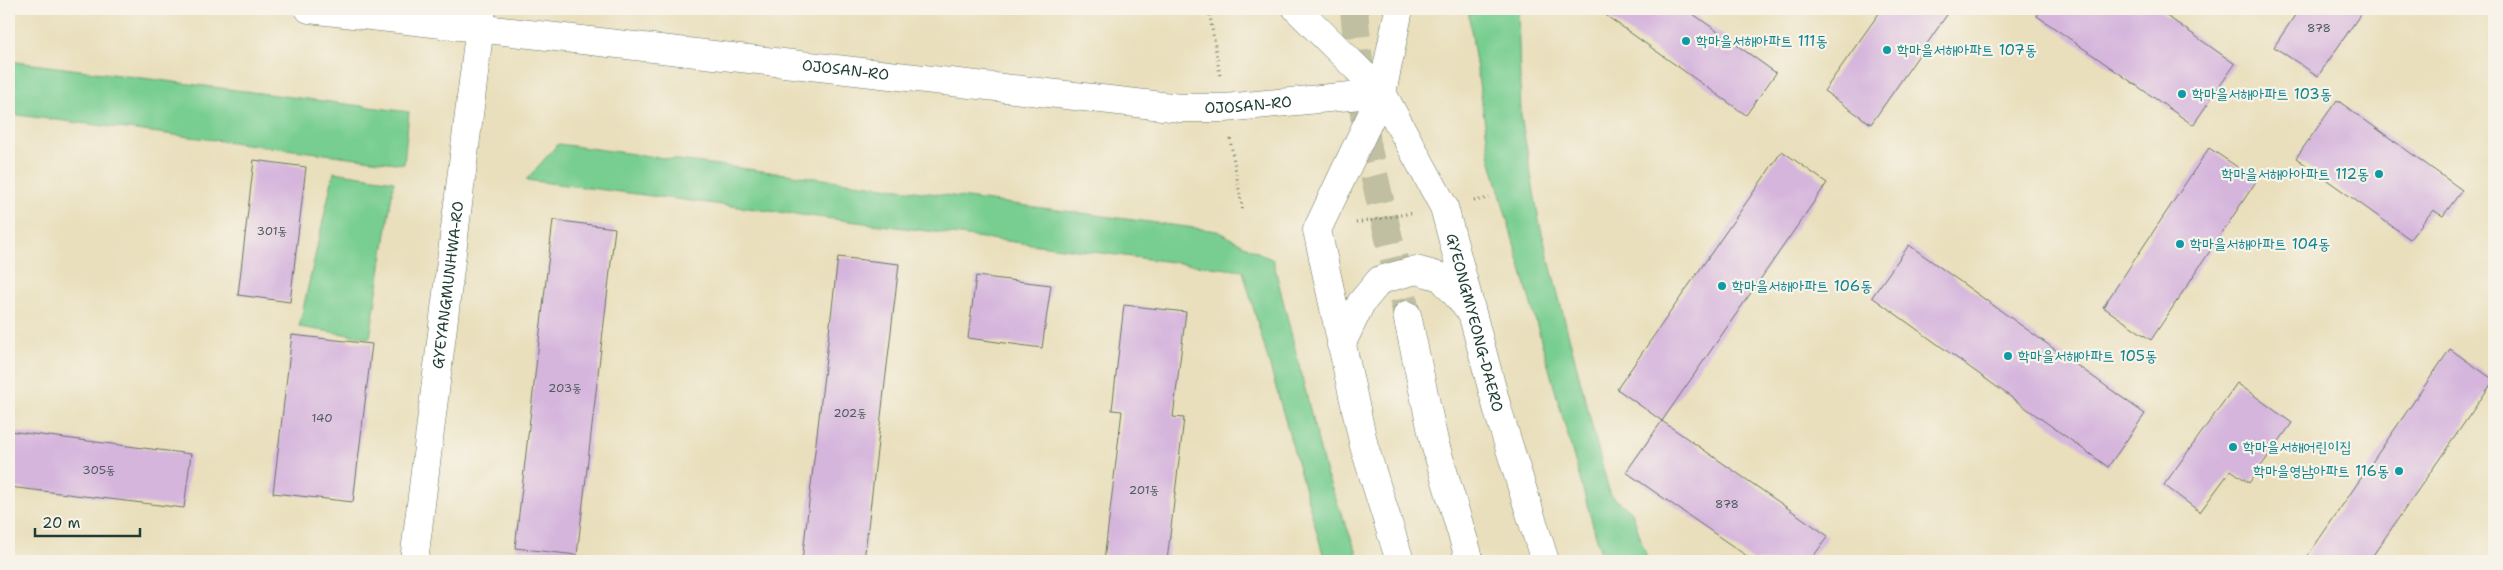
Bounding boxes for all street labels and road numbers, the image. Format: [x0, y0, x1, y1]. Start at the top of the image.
street label: OJOSAN-RO [801, 55, 890, 85]
street label: OJOSAN-RO [1205, 92, 1293, 118]
street label: GYEYANGMUNHWA-RO [428, 200, 468, 370]
street label: GYEONGMYEONG-DAERO [1441, 231, 1508, 414]

